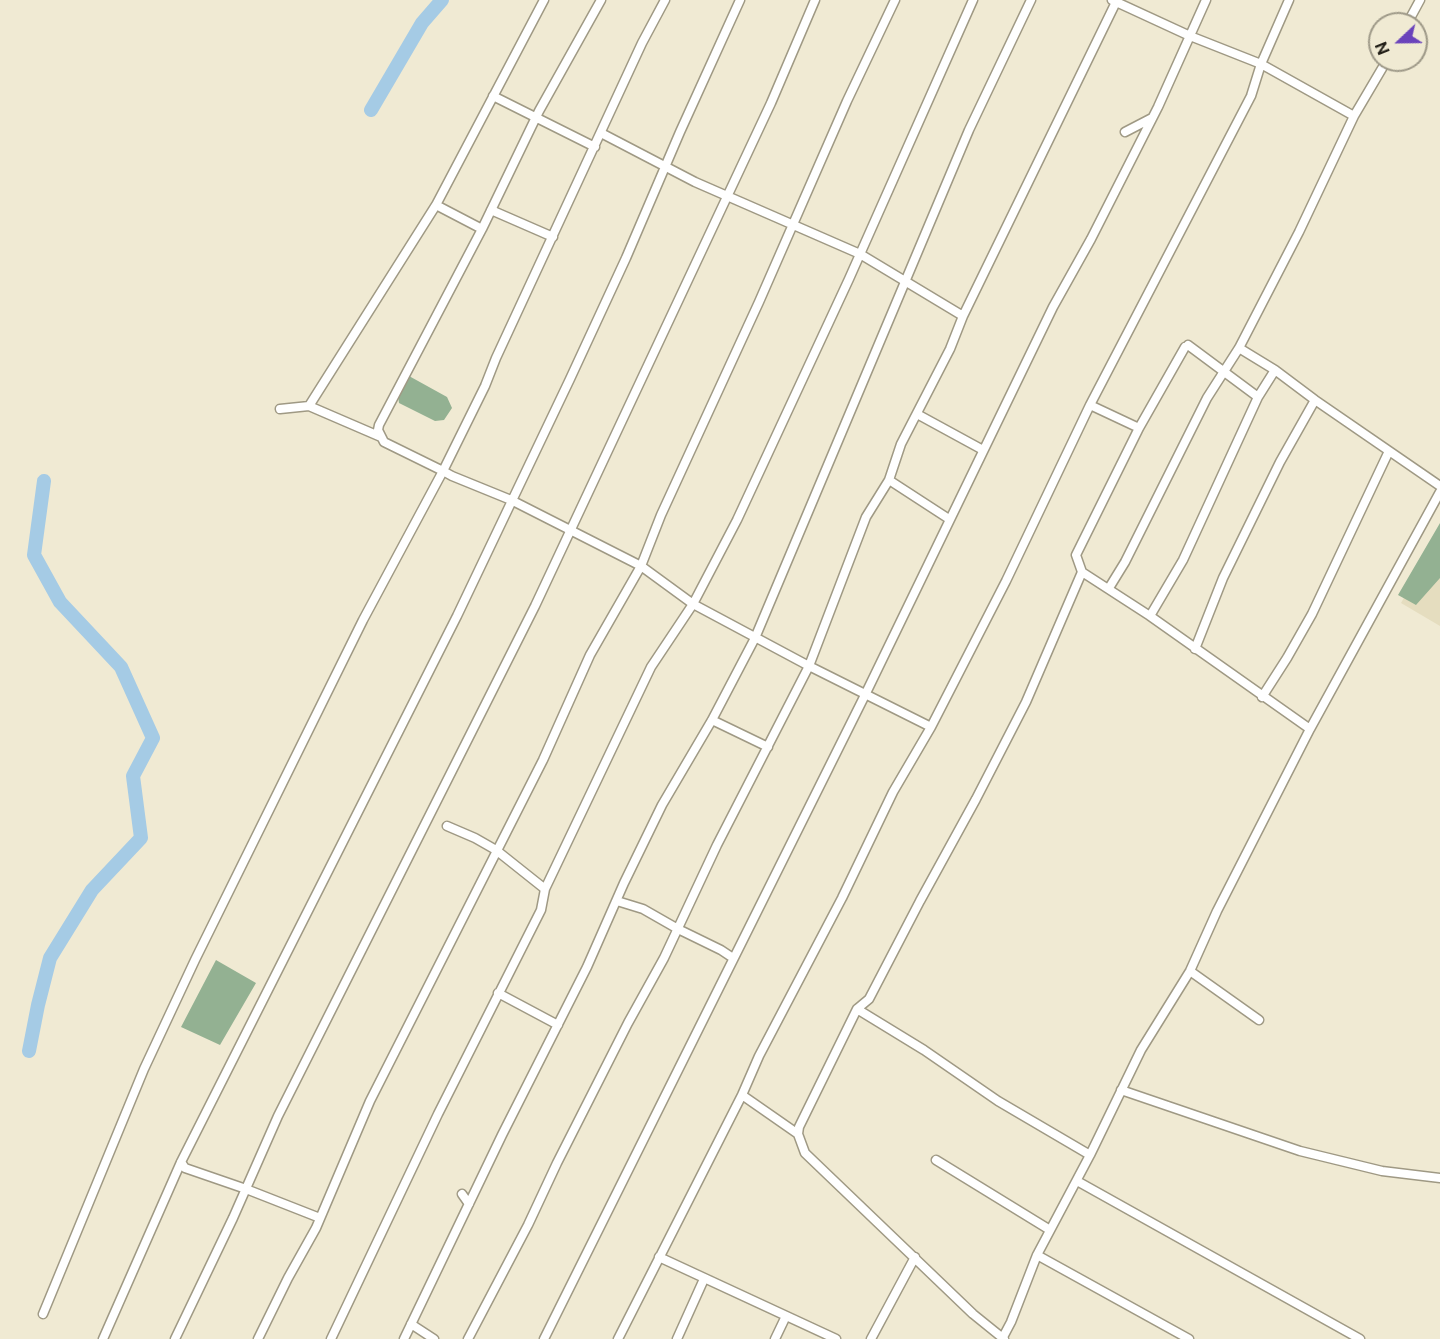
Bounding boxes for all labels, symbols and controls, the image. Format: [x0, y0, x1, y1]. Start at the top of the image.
north arrow [1368, 12, 1428, 72]
text: N [1372, 39, 1394, 58]

